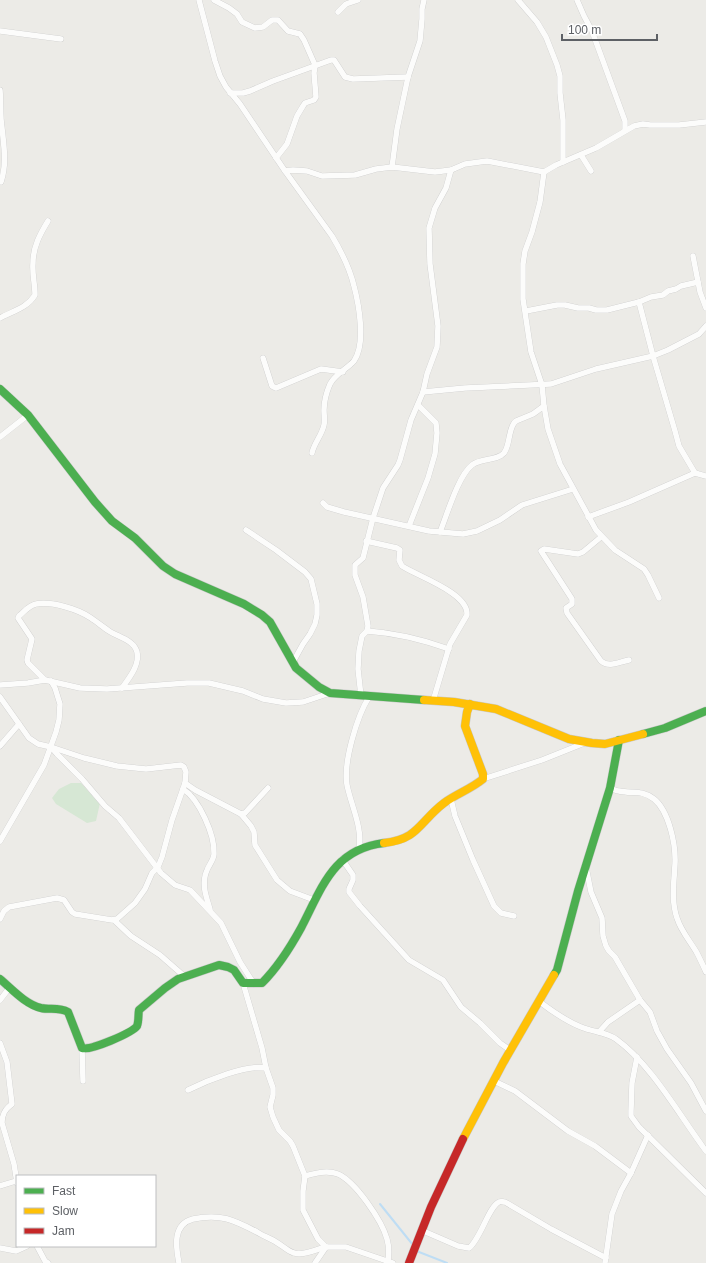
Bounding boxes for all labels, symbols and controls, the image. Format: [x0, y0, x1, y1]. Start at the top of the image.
scale bar [562, 16, 657, 42]
text: 100 m [568, 23, 601, 37]
legend [16, 1175, 156, 1247]
text: Fast [52, 1184, 76, 1198]
text: Slow [52, 1204, 78, 1218]
text: Jam [52, 1224, 75, 1238]

